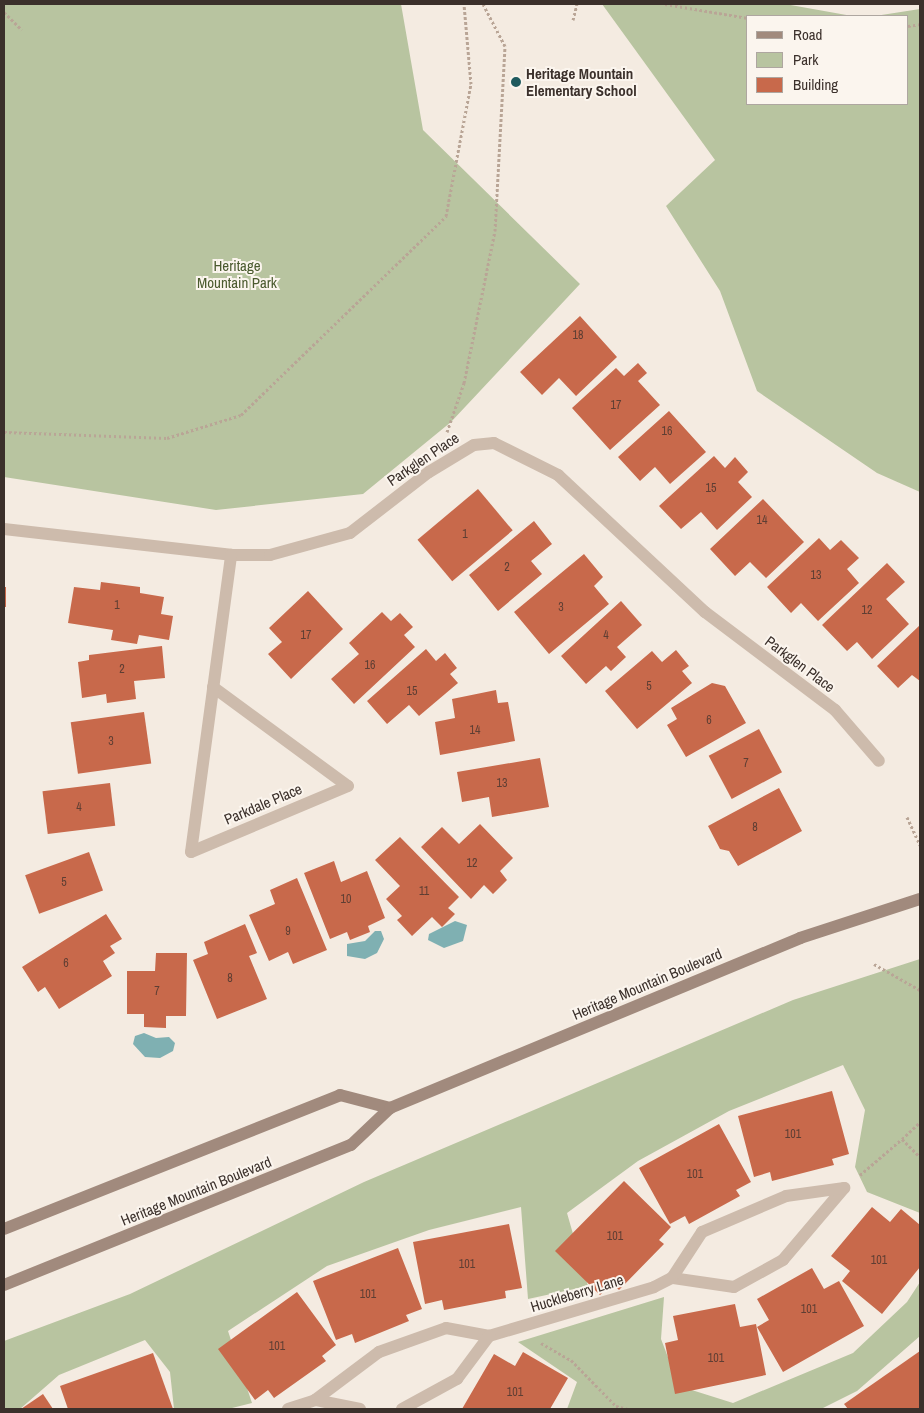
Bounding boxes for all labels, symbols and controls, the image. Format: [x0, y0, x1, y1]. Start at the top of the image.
legend [746, 15, 909, 105]
text: Road [793, 24, 822, 45]
text: Park [793, 49, 818, 70]
place label: Heritage Mountain Elementary School [526, 64, 637, 99]
text: Building [793, 74, 838, 95]
marker: Heritage Mountain Elementary School [510, 76, 522, 88]
park label: Heritage Mountain Park [197, 256, 277, 291]
house number: 18 [573, 329, 583, 343]
house number: 17 [611, 399, 621, 413]
house number: 16 [662, 425, 672, 439]
street label: Parkglen Place [384, 428, 462, 490]
house number: 15 [706, 482, 716, 496]
house number: 14 [757, 514, 767, 528]
house number: 1 [462, 528, 468, 542]
house number: 2 [504, 561, 510, 575]
house number: 13 [811, 569, 821, 583]
house number: 1 [114, 599, 120, 613]
house number: 3 [558, 601, 564, 615]
house number: 12 [862, 604, 872, 618]
house number: 17 [301, 629, 311, 643]
house number: 4 [603, 629, 609, 643]
street label: Parkglen Place [762, 632, 838, 696]
house number: 16 [365, 659, 375, 673]
house number: 2 [119, 663, 125, 677]
house number: 5 [646, 680, 652, 694]
house number: 15 [407, 685, 417, 699]
house number: 6 [706, 714, 712, 728]
house number: 14 [470, 724, 480, 738]
house number: 3 [108, 735, 114, 749]
house number: 7 [743, 757, 749, 771]
house number: 13 [497, 777, 507, 791]
street label: Parkdale Place [221, 780, 305, 828]
house number: 4 [76, 801, 82, 815]
house number: 8 [752, 821, 758, 835]
house number: 12 [467, 857, 477, 871]
house number: 5 [61, 876, 67, 890]
house number: 11 [419, 885, 429, 899]
house number: 10 [341, 893, 351, 907]
house number: 9 [285, 925, 291, 939]
street label: Heritage Mountain Boulevard [570, 944, 724, 1024]
house number: 6 [63, 957, 69, 971]
house number: 8 [227, 972, 233, 986]
house number: 7 [154, 985, 160, 999]
house number: 101 [785, 1128, 801, 1142]
street label: Heritage Mountain Boulevard [118, 1153, 274, 1229]
house number: 101 [687, 1168, 703, 1182]
house number: 101 [607, 1230, 623, 1244]
house number: 101 [871, 1254, 887, 1268]
house number: 101 [459, 1258, 475, 1272]
street label: Huckleberry Lane [528, 1270, 626, 1316]
house number: 101 [360, 1288, 376, 1302]
house number: 101 [801, 1303, 817, 1317]
house number: 101 [269, 1340, 285, 1354]
house number: 101 [708, 1352, 724, 1366]
house number: 101 [507, 1386, 523, 1400]

